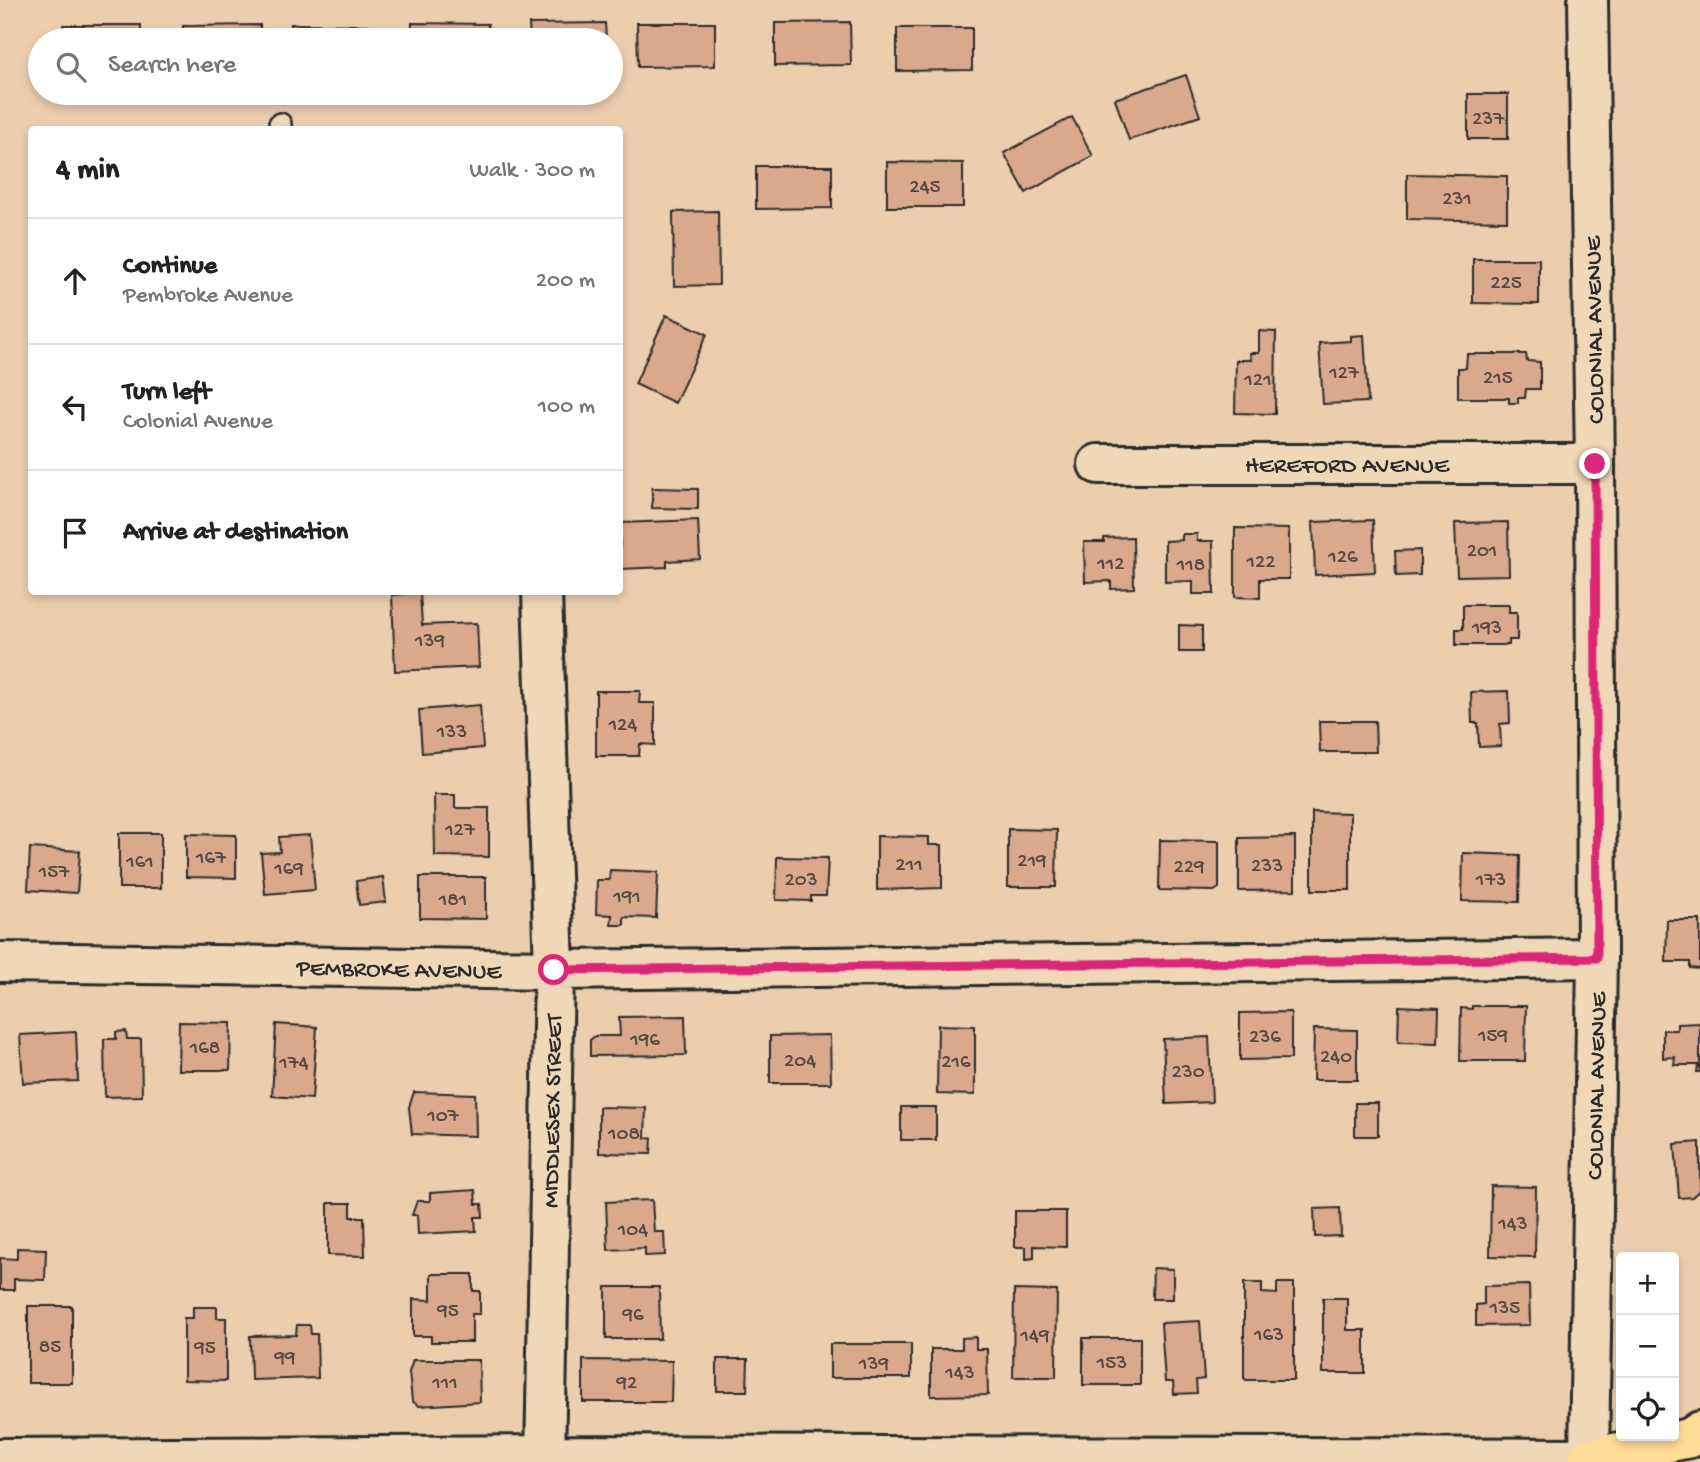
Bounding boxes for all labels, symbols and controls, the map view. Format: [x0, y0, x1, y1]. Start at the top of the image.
search box [28, 28, 623, 105]
icon: search [52, 48, 90, 86]
text: Search here [108, 51, 236, 82]
house number: 237 [1472, 108, 1505, 133]
text: 4 min [56, 154, 119, 189]
text: Walk · 300 m [469, 158, 595, 185]
house number: 245 [909, 176, 941, 201]
house number: 231 [1442, 188, 1472, 213]
street label: COLONIAL AVENUE [1580, 235, 1613, 424]
text: Continue [123, 252, 217, 283]
icon: ahead [56, 262, 94, 300]
text: 200 m [536, 268, 595, 295]
house number: 225 [1490, 272, 1522, 297]
text: Pembroke Avenue [123, 283, 293, 310]
house number: 127 [1328, 362, 1360, 387]
house number: 215 [1483, 367, 1513, 392]
house number: 121 [1243, 369, 1272, 394]
text: Turn left [123, 378, 211, 409]
icon: left [56, 388, 94, 426]
text: 100 m [538, 394, 595, 421]
text: Colonial Avenue [123, 409, 273, 436]
route end [1579, 448, 1610, 479]
street label: HEREFORD AVENUE [1245, 453, 1450, 482]
icon: arrive [56, 514, 94, 552]
text: Arrive at destination [123, 518, 348, 549]
house number: 201 [1467, 540, 1497, 565]
house number: 126 [1327, 546, 1358, 571]
house number: 122 [1245, 551, 1276, 576]
house number: 112 [1096, 553, 1125, 578]
house number: 118 [1176, 554, 1205, 579]
house number: 193 [1471, 617, 1502, 642]
house number: 139 [414, 630, 445, 655]
house number: 124 [608, 714, 637, 739]
house number: 133 [436, 721, 467, 746]
house number: 127 [444, 819, 476, 844]
house number: 167 [195, 847, 227, 872]
house number: 219 [1017, 850, 1047, 875]
house number: 161 [125, 851, 154, 876]
house number: 211 [895, 854, 923, 879]
house number: 233 [1251, 855, 1283, 880]
house number: 229 [1173, 856, 1205, 881]
house number: 169 [273, 858, 304, 883]
house number: 157 [38, 861, 70, 886]
house number: 203 [784, 869, 818, 894]
house number: 173 [1475, 869, 1506, 894]
house number: 191 [612, 886, 641, 911]
house number: 181 [438, 889, 467, 914]
route start [538, 954, 569, 985]
street label: PEMBROKE AVENUE [295, 955, 503, 988]
street label: COLONIAL AVENUE [1582, 991, 1615, 1180]
street label: MIDDLESEX STREET [538, 1012, 571, 1208]
house number: 159 [1477, 1025, 1509, 1050]
house number: 236 [1249, 1026, 1281, 1051]
house number: 196 [629, 1029, 660, 1054]
house number: 168 [189, 1037, 220, 1062]
house number: 240 [1320, 1046, 1352, 1071]
house number: 204 [784, 1050, 816, 1075]
house number: 216 [941, 1051, 971, 1076]
house number: 174 [278, 1052, 309, 1077]
house number: 230 [1171, 1061, 1205, 1086]
house number: 107 [426, 1105, 460, 1130]
house number: 108 [607, 1123, 640, 1148]
house number: 143 [1497, 1213, 1528, 1238]
house number: 104 [617, 1219, 648, 1244]
map controls [1616, 1252, 1679, 1441]
button: + [1616, 1252, 1679, 1315]
house number: 135 [1489, 1297, 1520, 1322]
house number: 95 [436, 1300, 459, 1325]
house number: 96 [621, 1304, 644, 1329]
button: − [1616, 1315, 1679, 1378]
house number: 163 [1253, 1324, 1284, 1349]
house number: 149 [1020, 1325, 1050, 1350]
house number: 85 [39, 1336, 61, 1361]
house number: 95 [193, 1337, 216, 1362]
house number: 99 [273, 1347, 296, 1372]
house number: 153 [1096, 1352, 1127, 1377]
house number: 139 [858, 1353, 889, 1378]
house number: 143 [944, 1362, 975, 1387]
house number: 111 [431, 1372, 458, 1397]
house number: 92 [616, 1372, 637, 1397]
button: locate [1616, 1378, 1679, 1441]

